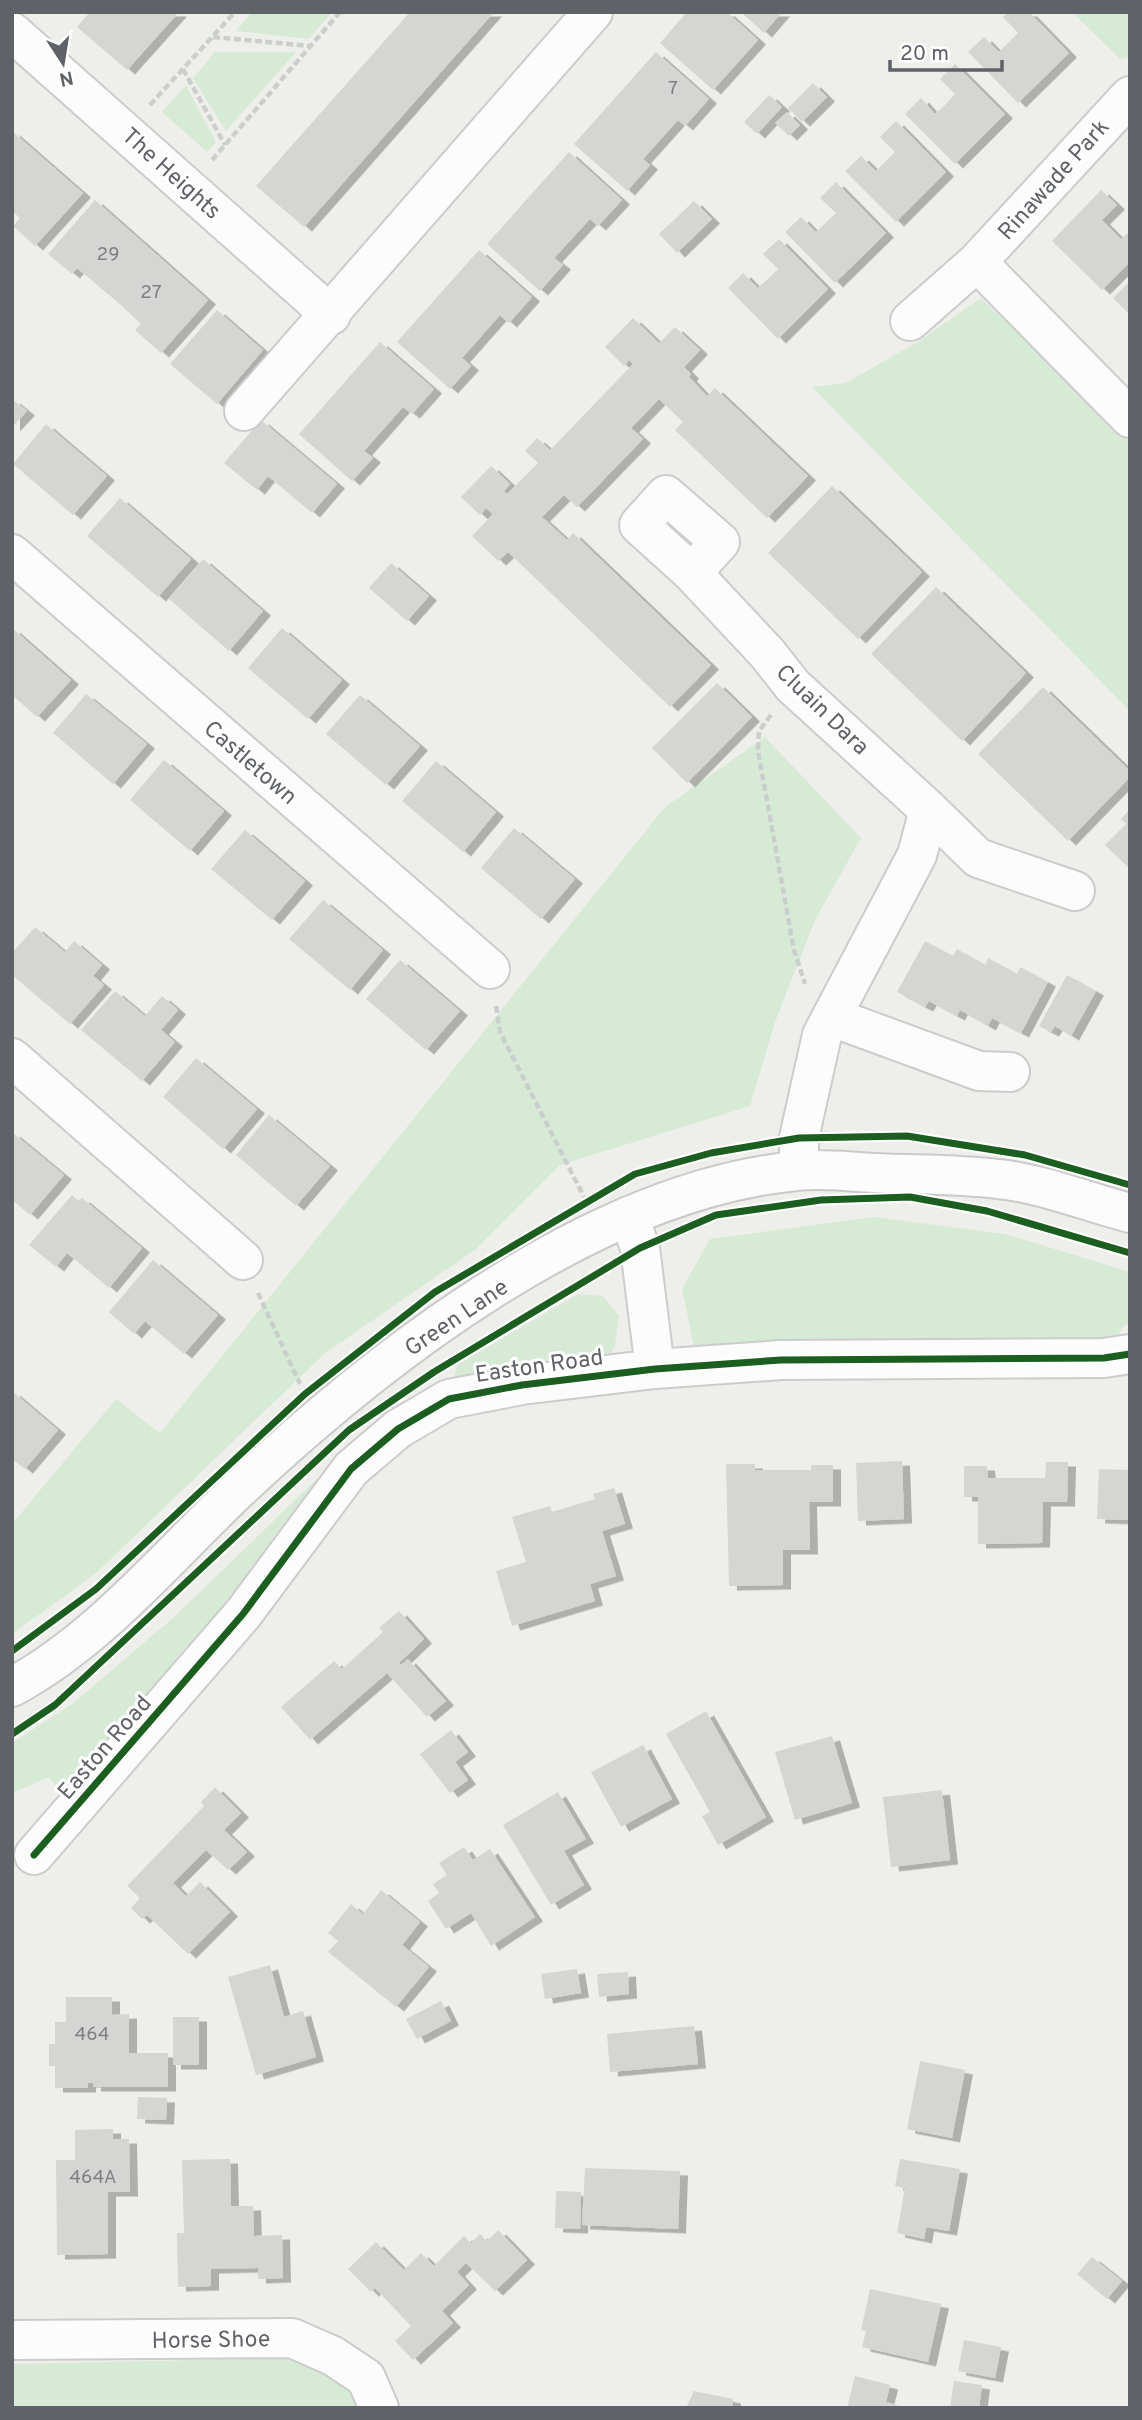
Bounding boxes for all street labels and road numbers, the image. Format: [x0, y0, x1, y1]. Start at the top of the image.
street label: Rinawade Park [993, 114, 1117, 247]
street label: The Heights [115, 123, 226, 227]
street label: Cluain Dara [769, 659, 874, 762]
street label: Castletown [197, 715, 302, 812]
street label: Green Lane [400, 1274, 515, 1364]
street label: Easton Road [473, 1344, 605, 1391]
street label: Easton Road [53, 1690, 159, 1807]
street label: Horse Shoe [152, 2326, 271, 2357]

